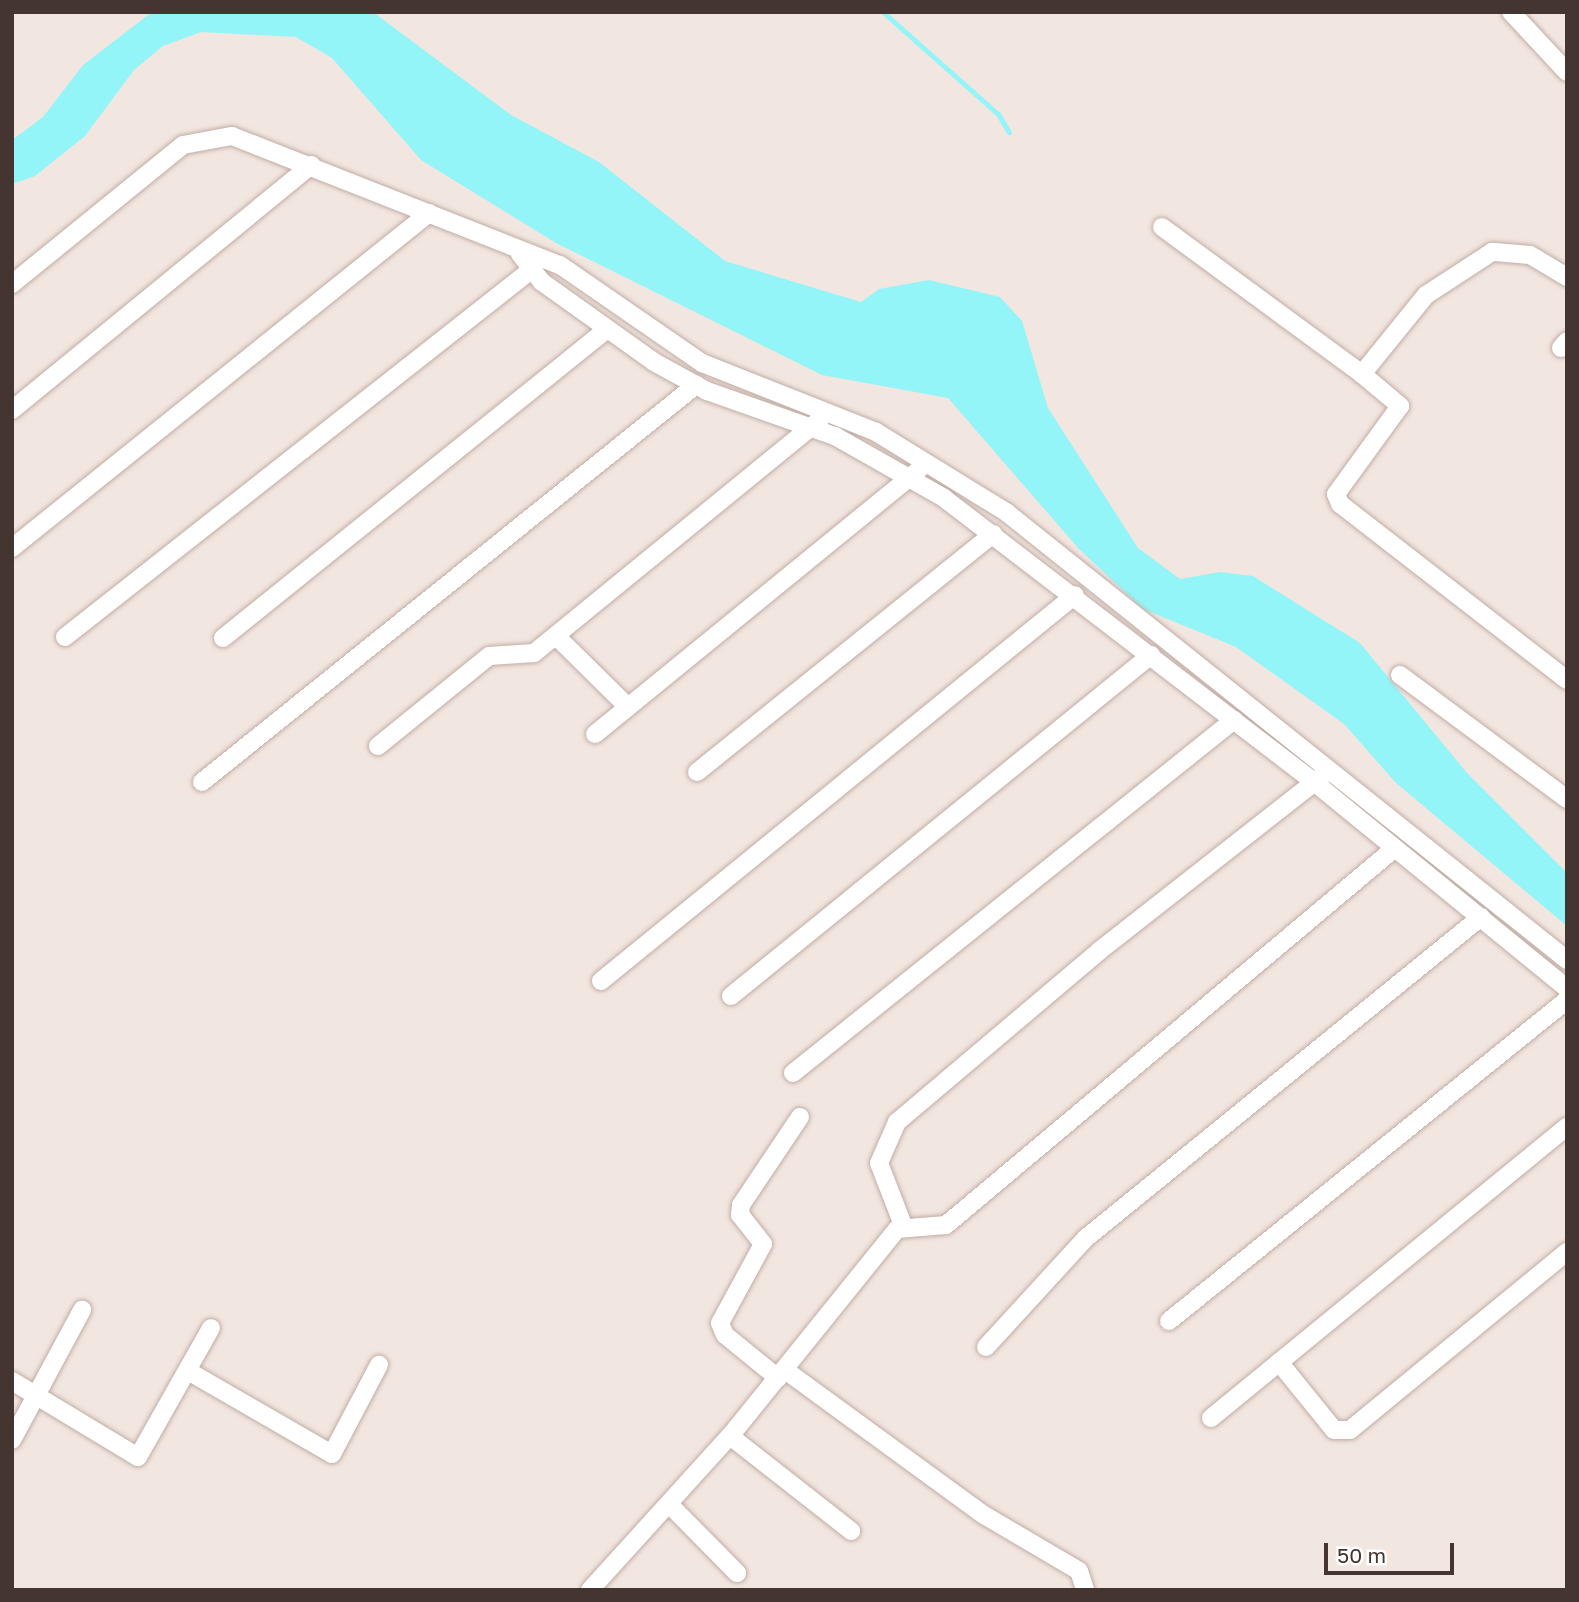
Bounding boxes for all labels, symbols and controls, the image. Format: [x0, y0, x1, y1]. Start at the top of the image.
scale bar [1327, 1528, 1456, 1572]
text: 50 m [1337, 1542, 1386, 1568]

